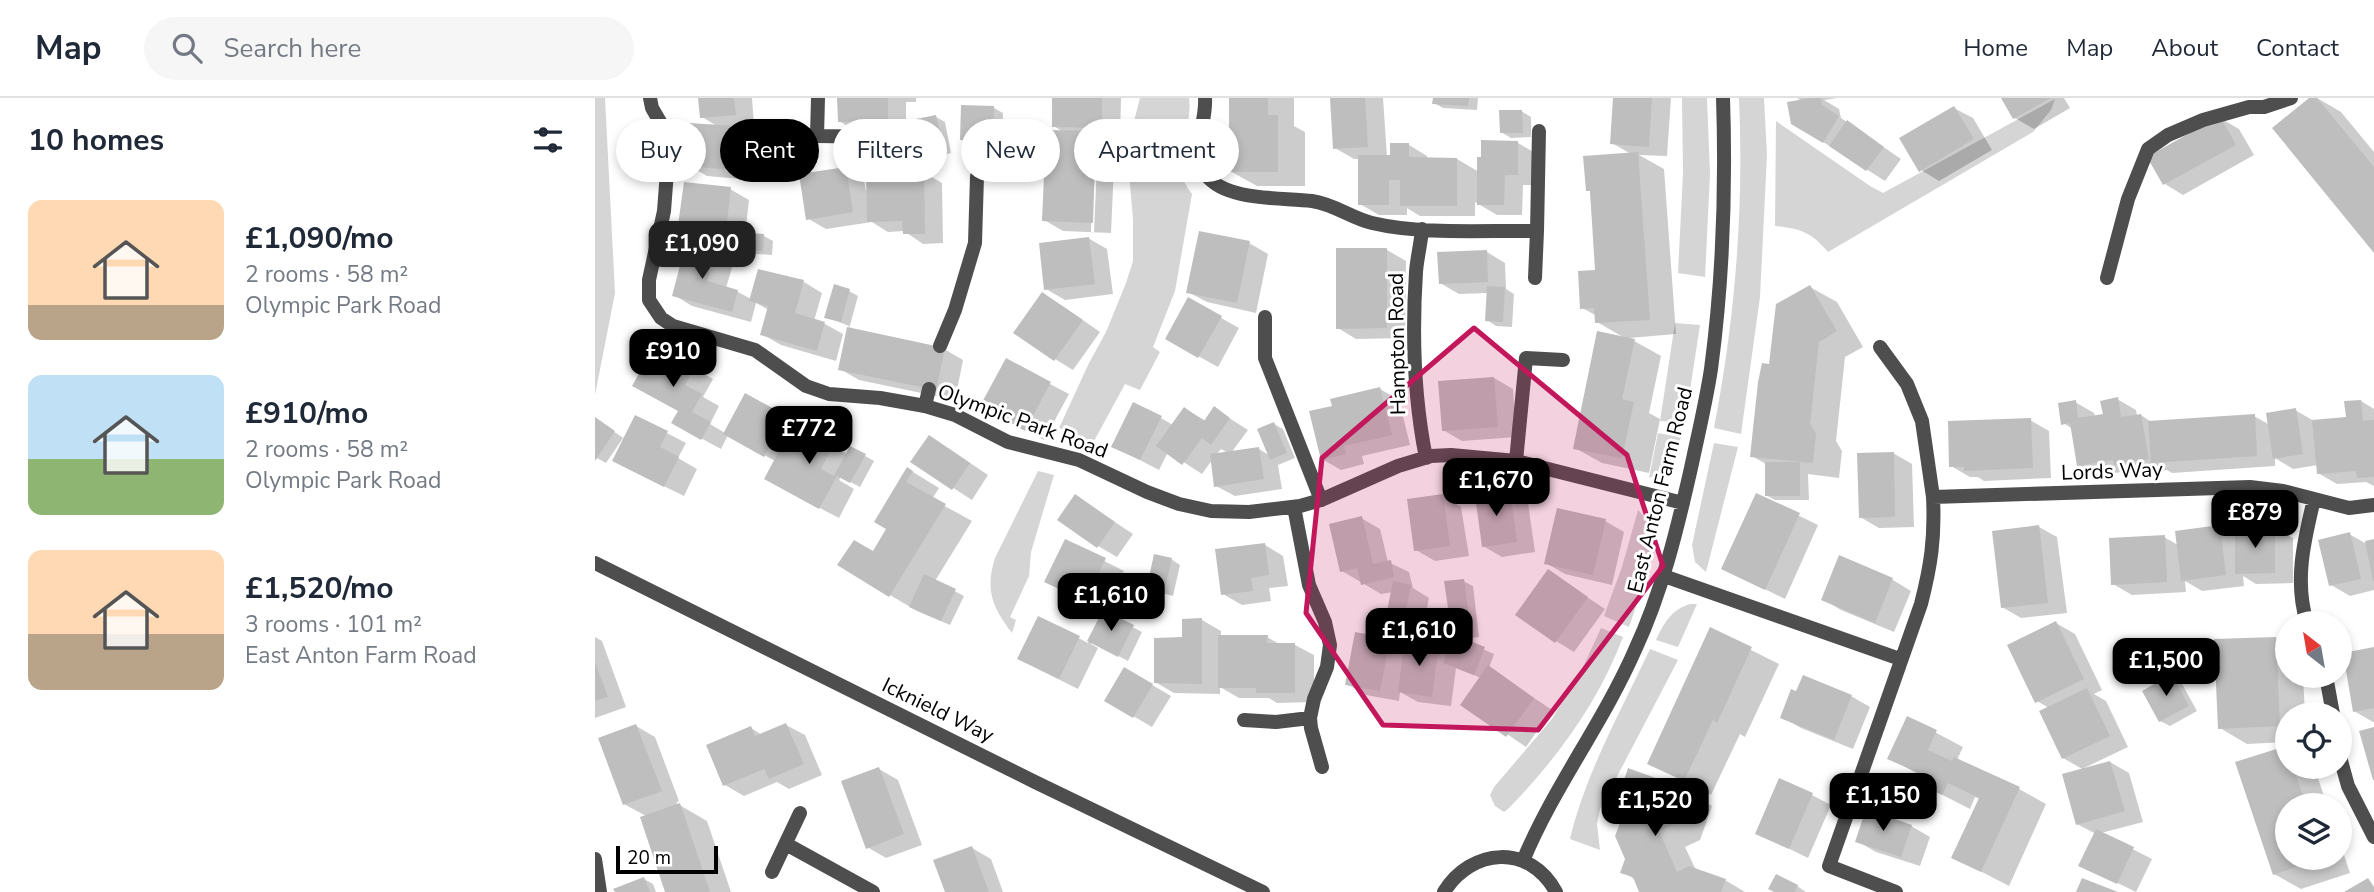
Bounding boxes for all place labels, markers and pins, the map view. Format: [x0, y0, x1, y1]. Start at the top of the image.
pin: £1,090 [645, 222, 759, 281]
pin: £910 [632, 330, 714, 389]
pin: £772 [768, 406, 850, 466]
pin: £1,670 [1439, 458, 1553, 518]
pin: £879 [2214, 490, 2296, 550]
pin: £1,610 [1054, 574, 1168, 633]
pin: £1,610 [1362, 608, 1476, 668]
pin: £1,500 [2109, 638, 2223, 698]
pin: £1,150 [1826, 774, 1940, 833]
pin: £1,520 [1598, 778, 1712, 838]

